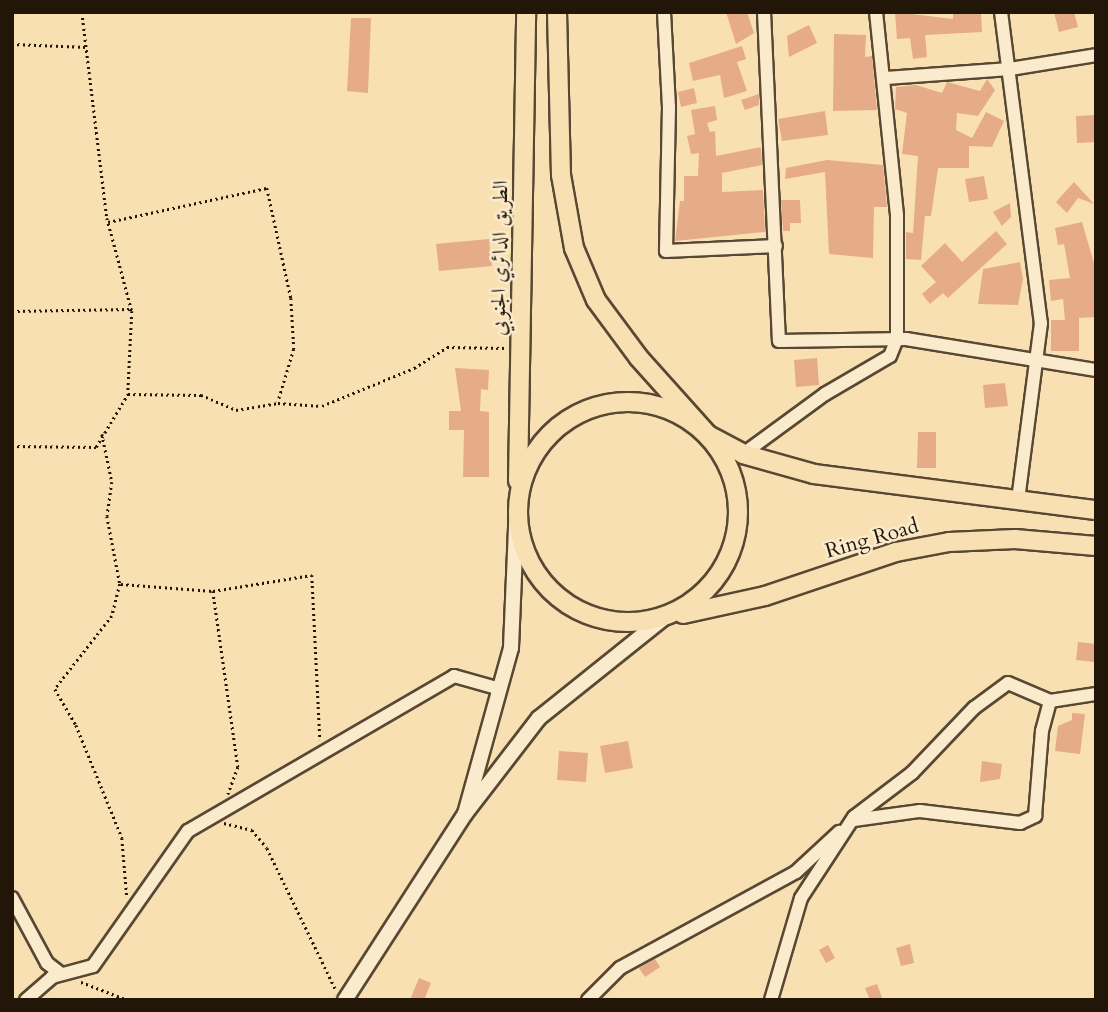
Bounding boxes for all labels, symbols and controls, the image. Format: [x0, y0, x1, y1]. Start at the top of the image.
street label: الطريق الدائري الجنوبي [486, 180, 514, 336]
street label: Ring Road [822, 514, 922, 564]

